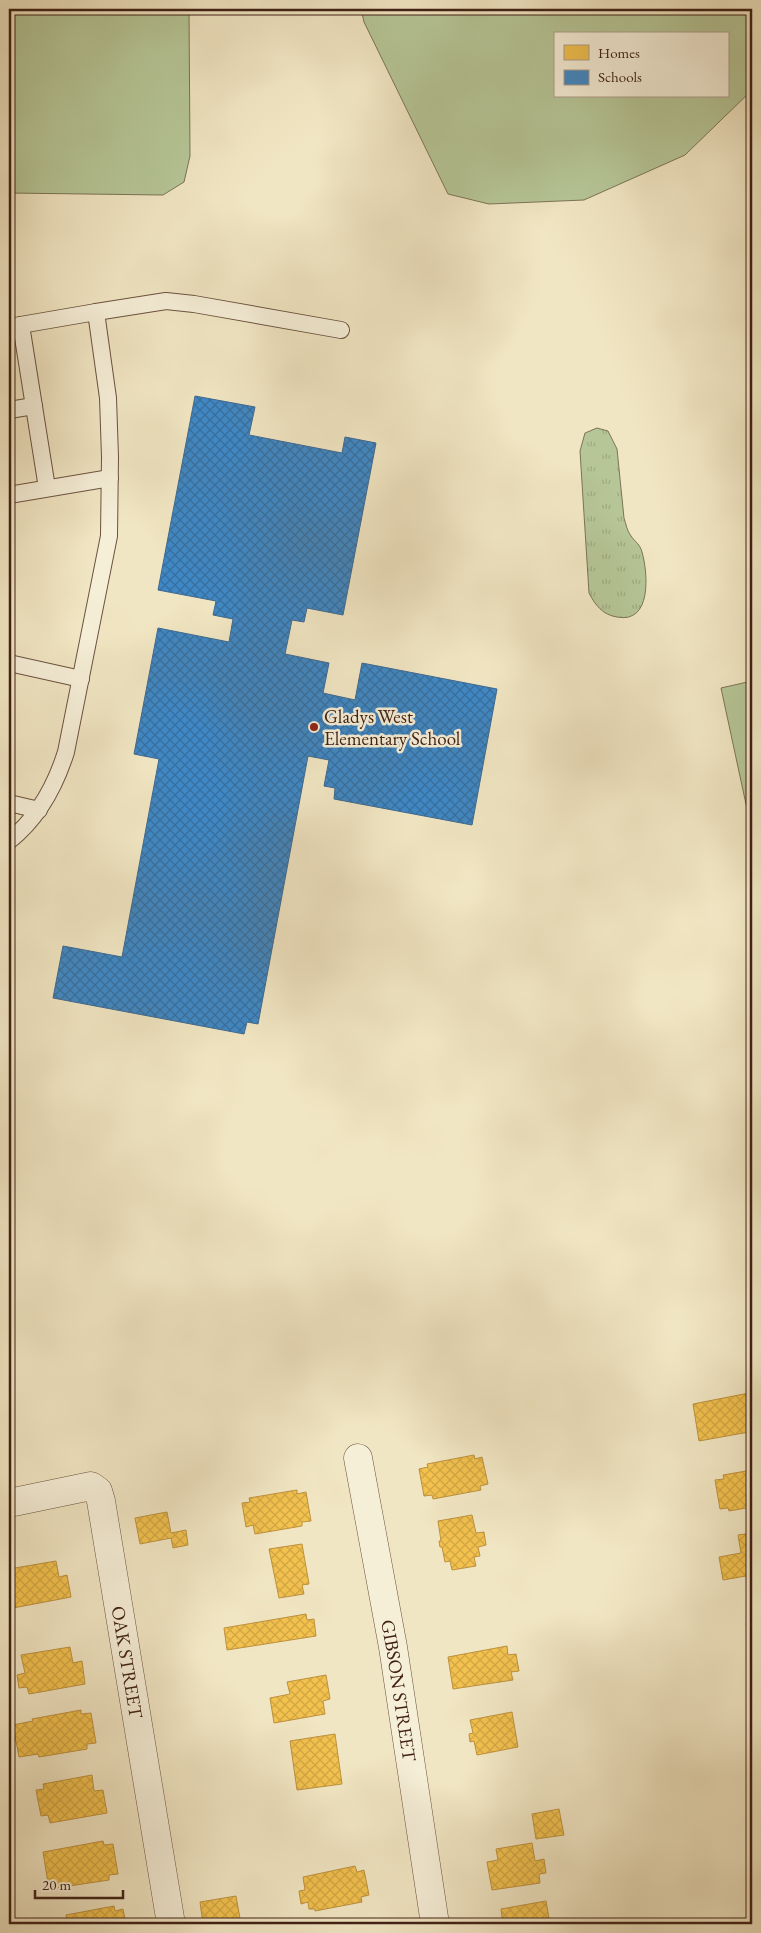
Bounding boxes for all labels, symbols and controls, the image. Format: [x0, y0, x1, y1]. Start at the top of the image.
legend [554, 32, 728, 98]
text: Homes [598, 43, 640, 62]
text: Schools [598, 67, 642, 86]
place label: Gladys West Elementary School [324, 704, 461, 751]
marker: Gladys West Elementary School [308, 721, 320, 733]
street label: OAK STREET [106, 1604, 149, 1720]
street label: GIBSON STREET [376, 1617, 423, 1763]
scale bar [35, 1868, 122, 1900]
text: 20 m [42, 1875, 71, 1894]

